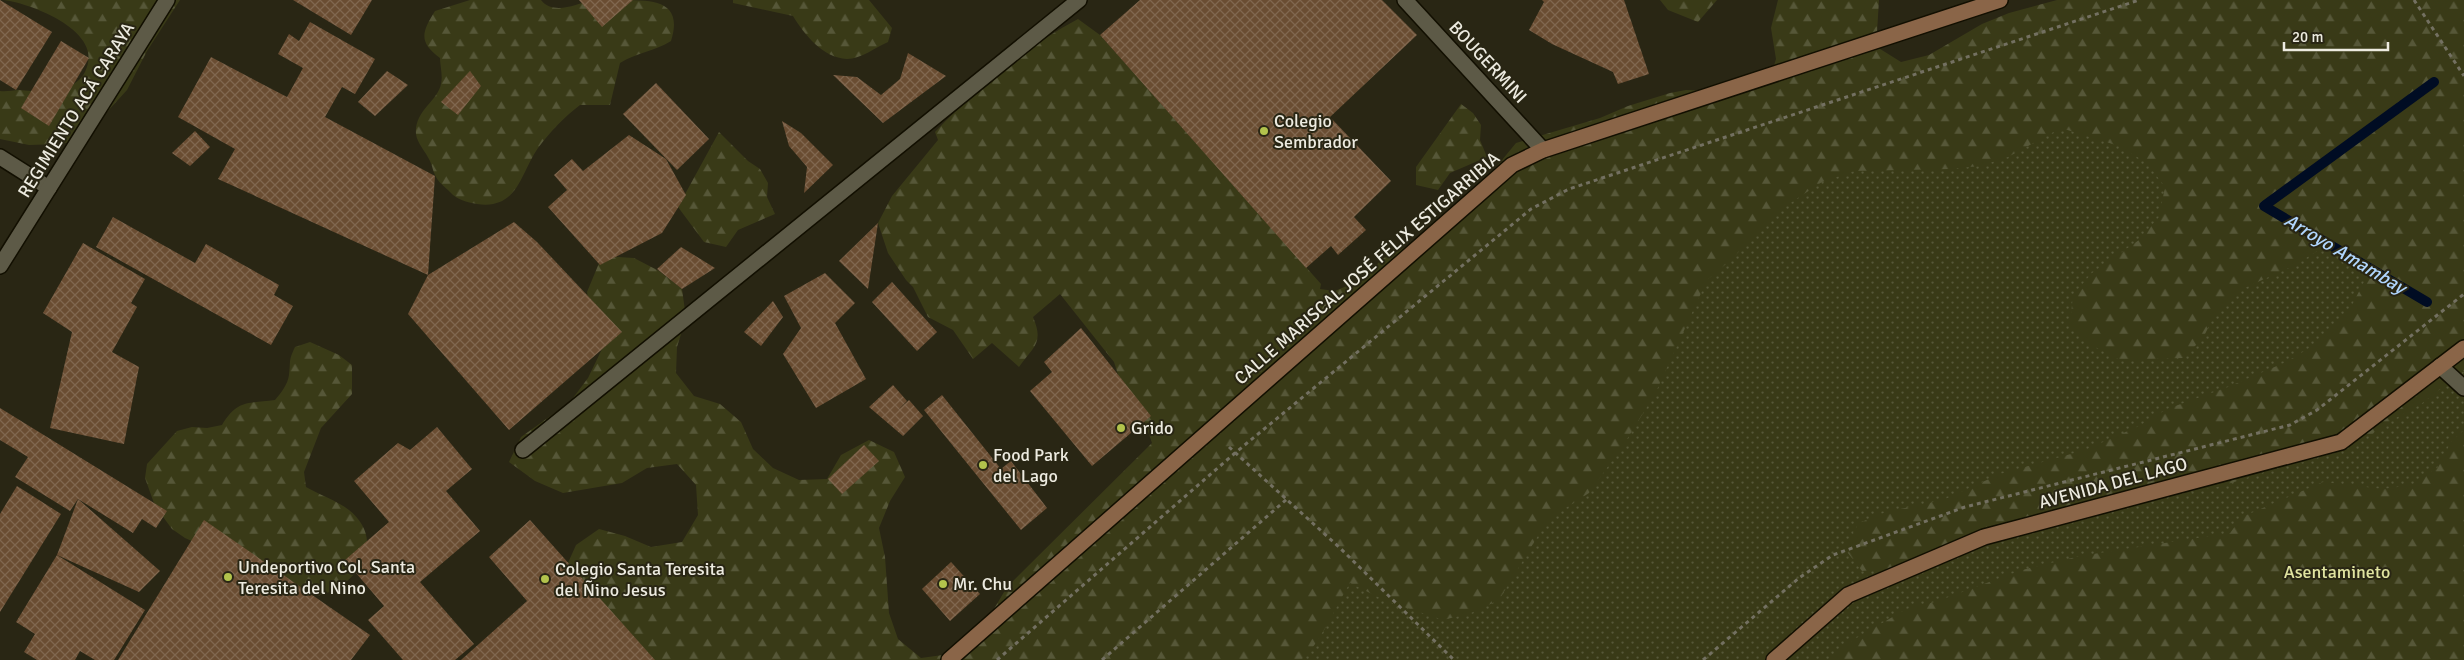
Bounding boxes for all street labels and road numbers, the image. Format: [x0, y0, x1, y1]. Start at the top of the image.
street label: BOUGERMINI [1444, 16, 1532, 108]
street label: REGIMIENTO ACÁ CARAYA [13, 18, 139, 202]
street label: CALLE MARISCAL JOSÉ FÉLIX ESTIGARRIBIA [1230, 147, 1504, 389]
street label: AVENIDA DEL LAGO [2036, 453, 2190, 513]

